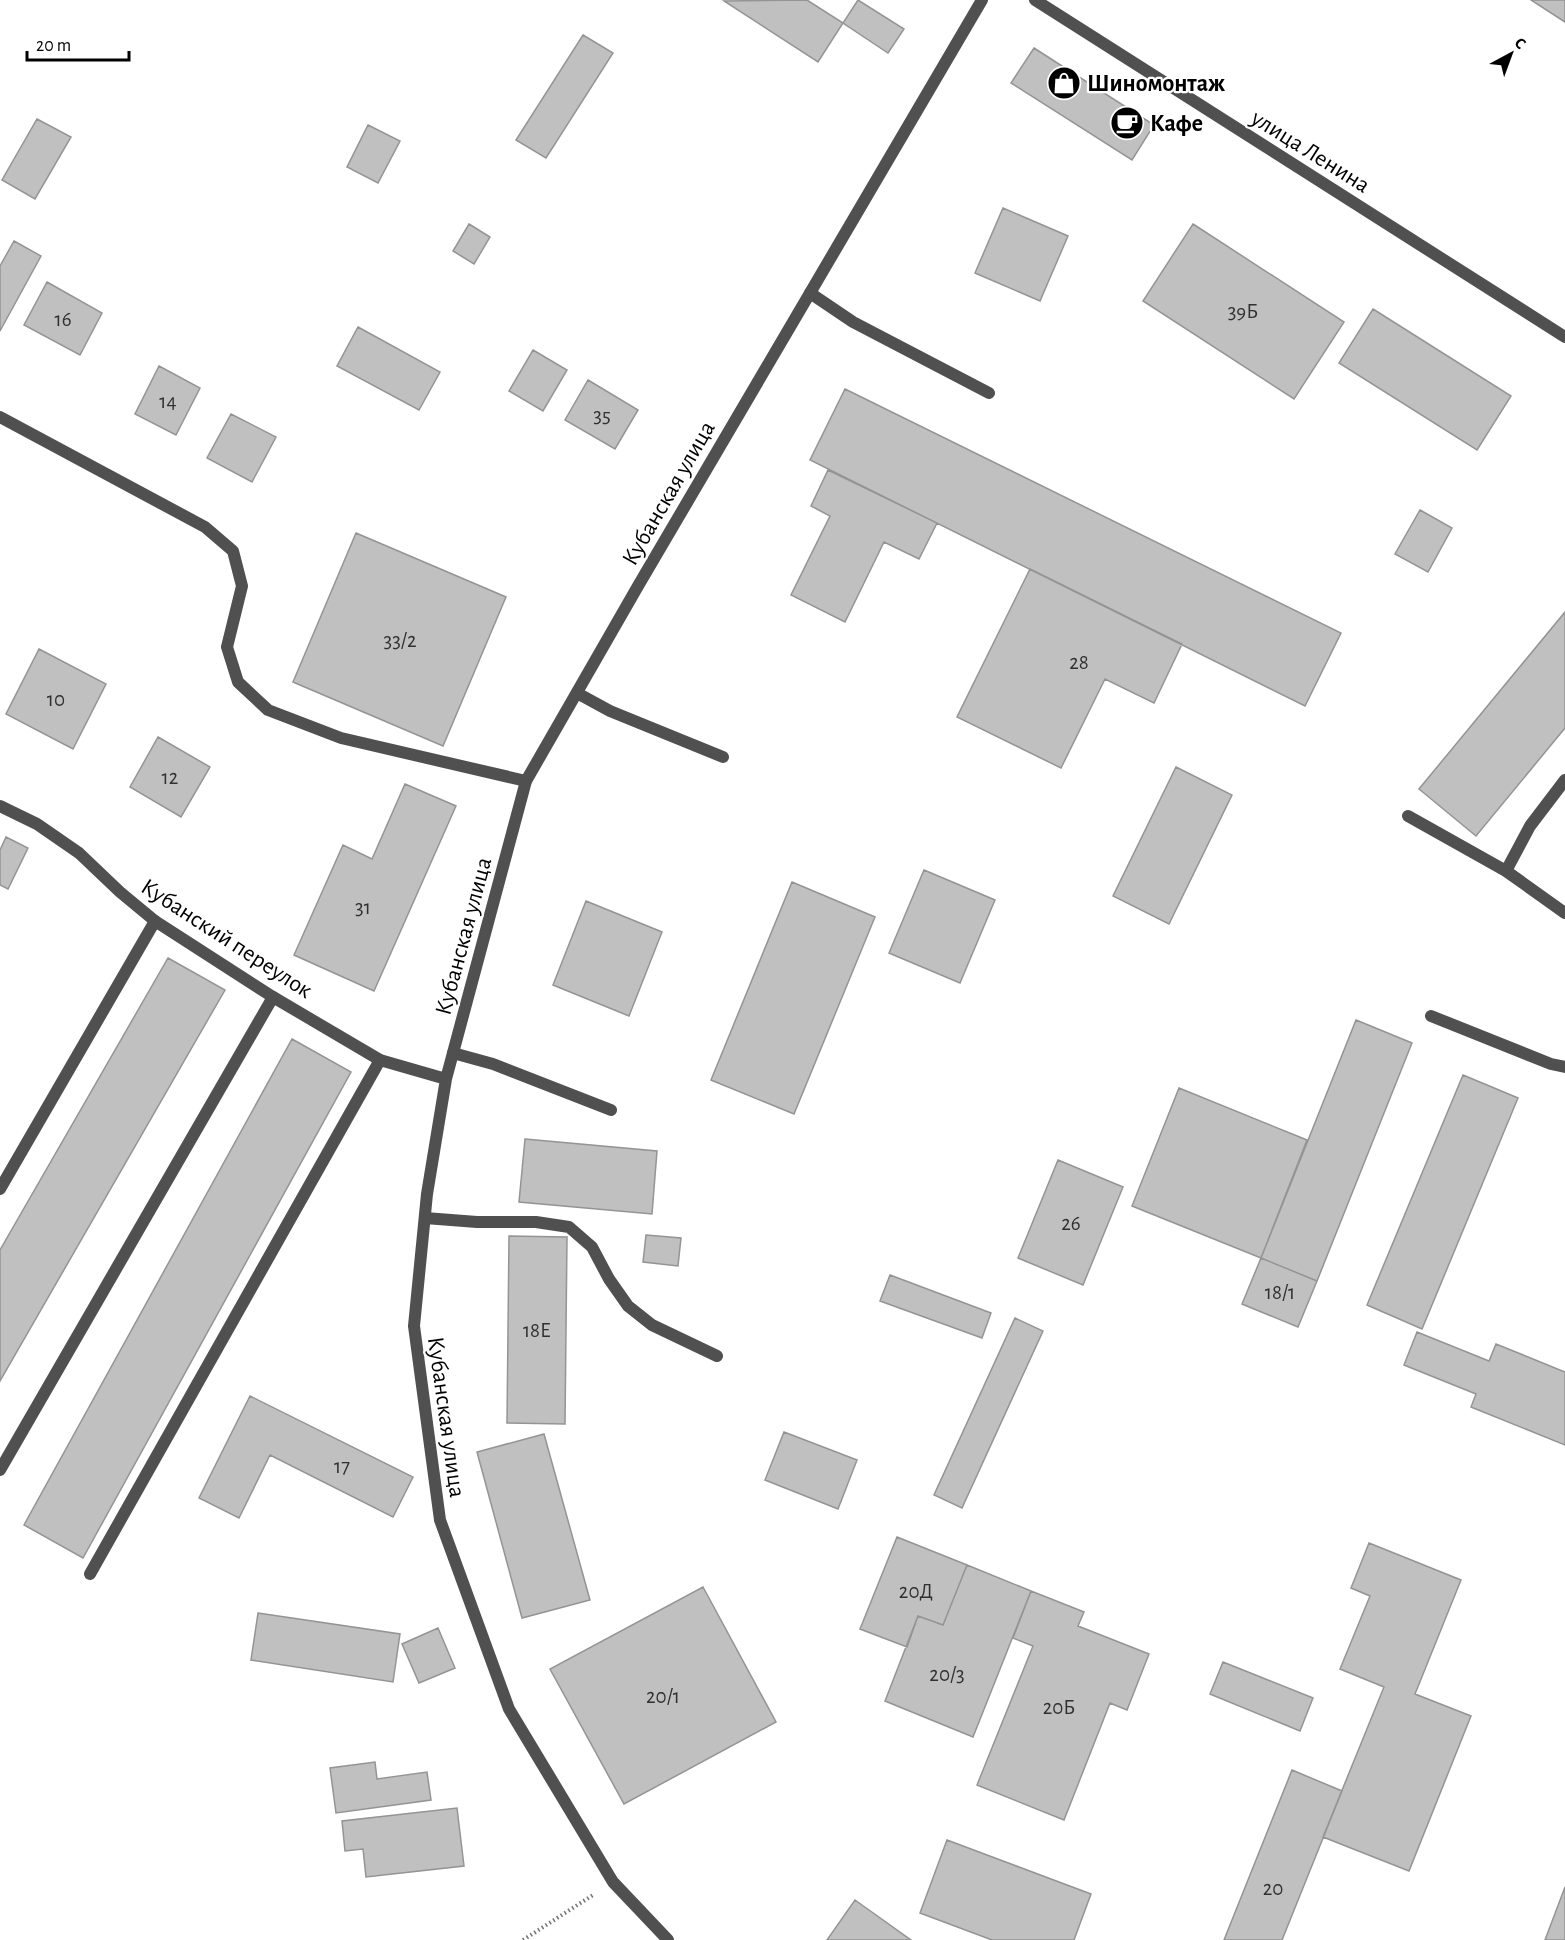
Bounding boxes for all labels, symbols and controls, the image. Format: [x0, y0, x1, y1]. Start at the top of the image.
scale bar [27, 24, 129, 62]
north arrow [1481, 24, 1541, 84]
text: С [1512, 34, 1529, 52]
text: 20 m [36, 37, 71, 55]
shop icon: Шиномонтаж [1046, 65, 1082, 101]
place label: Шиномонтаж [1087, 72, 1225, 96]
cafe icon: Кафе [1109, 105, 1145, 141]
street label: улица Ленина [1246, 105, 1374, 198]
place label: Кафе [1150, 112, 1203, 136]
house number: 39Б [1228, 301, 1258, 322]
house number: 16 [54, 309, 72, 330]
house number: 14 [159, 391, 177, 412]
house number: 35 [593, 405, 611, 426]
street label: Кубанская улица [618, 417, 720, 570]
house number: 33/2 [384, 630, 416, 651]
house number: 28 [1069, 652, 1089, 673]
house number: 10 [47, 689, 65, 710]
house number: 12 [162, 767, 178, 788]
street label: Кубанская улица [431, 855, 497, 1018]
street label: Кубанский переулок [137, 875, 316, 1003]
house number: 31 [355, 897, 371, 918]
house number: 26 [1061, 1213, 1081, 1234]
house number: 18/1 [1265, 1282, 1295, 1303]
house number: 18Е [523, 1320, 551, 1341]
street label: Кубанская улица [423, 1335, 469, 1499]
house number: 17 [334, 1456, 350, 1477]
house number: 20Д [899, 1581, 933, 1602]
house number: 20/3 [929, 1664, 965, 1685]
house number: 20/1 [646, 1686, 680, 1707]
house number: 20Б [1043, 1697, 1075, 1718]
house number: 20 [1263, 1878, 1283, 1899]

